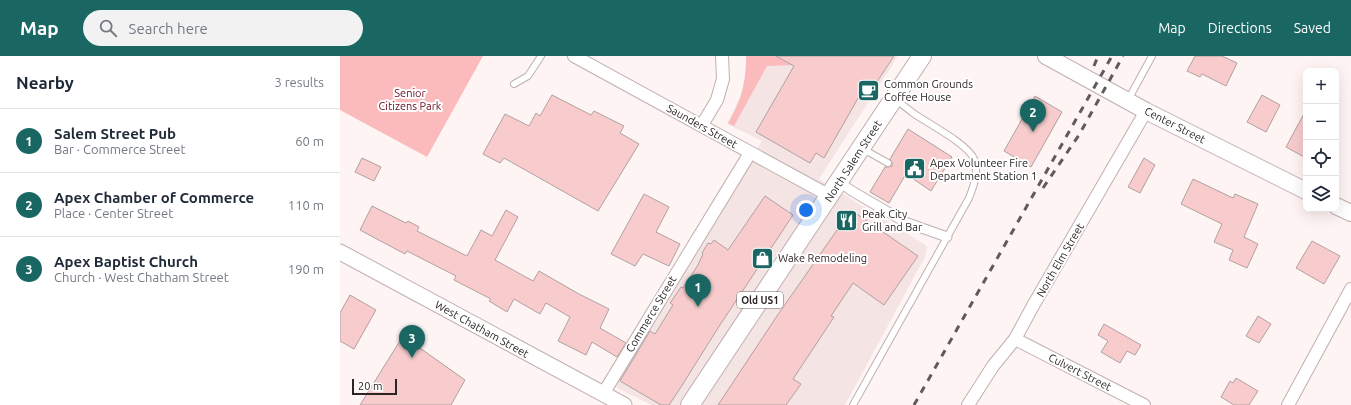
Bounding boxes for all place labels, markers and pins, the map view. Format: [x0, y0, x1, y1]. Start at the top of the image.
cafe icon: Common Grounds Coffee House [856, 77, 882, 103]
place label: Common Grounds Coffee House [884, 78, 973, 103]
pin: 2 [1020, 99, 1046, 132]
public building icon: Apex Volunteer Fire Department Station 1 [901, 156, 927, 182]
place label: Apex Volunteer Fire Department Station 1 [930, 157, 1037, 182]
restaurant icon: Peak City Grill and Bar [834, 207, 860, 233]
place label: Peak City Grill and Bar [862, 208, 923, 233]
shop icon: Wake Remodeling [749, 245, 775, 271]
place label: Wake Remodeling [778, 252, 867, 264]
pin: 1 [685, 274, 711, 307]
pin: 3 [399, 325, 425, 358]

